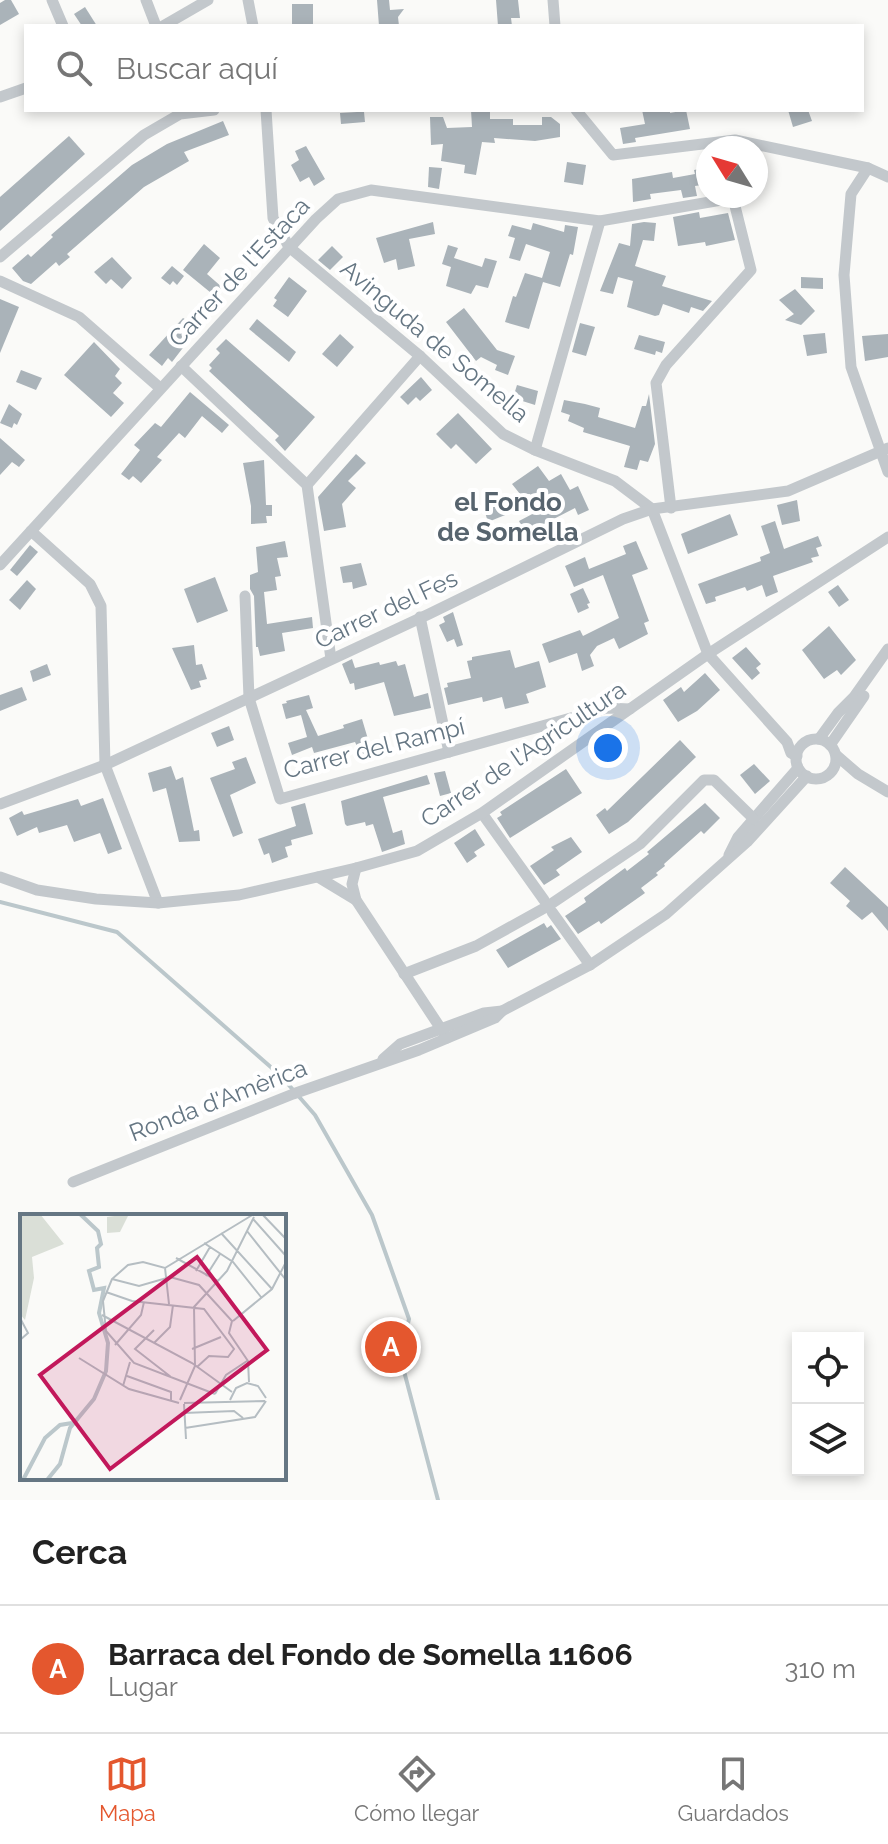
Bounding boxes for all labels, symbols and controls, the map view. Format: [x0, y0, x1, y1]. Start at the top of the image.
search box [24, 24, 864, 112]
icon: search [52, 46, 96, 90]
text: Buscar aquí [116, 51, 278, 86]
north arrow [696, 136, 768, 208]
street label: Carrer de l'Estaca [162, 191, 316, 353]
street label: Avinguda de Somella [335, 254, 535, 428]
district label: el Fondo de Somella [437, 487, 579, 547]
street label: Carrer del Fes [310, 563, 462, 655]
street label: Carrer de l'Agricultura [415, 675, 631, 833]
street label: Carrer del Rampí [280, 711, 468, 785]
your location [588, 728, 628, 768]
street label: Ronda d'Amèrica [125, 1053, 311, 1147]
inset map [20, 1214, 286, 1480]
pin: A [365, 1317, 417, 1377]
map controls [792, 1332, 864, 1476]
button: locate [792, 1332, 864, 1404]
button: layers [792, 1404, 864, 1476]
text: Cerca [32, 1532, 127, 1572]
text: Barraca del Fondo de Somella 11606 [108, 1637, 633, 1672]
text: A [49, 1654, 67, 1684]
text: 310 m [785, 1654, 856, 1684]
text: Lugar [108, 1672, 178, 1702]
tab: Mapa [99, 1752, 156, 1826]
tab: Cómo llegar [354, 1752, 479, 1826]
tab: Guardados [678, 1752, 789, 1826]

